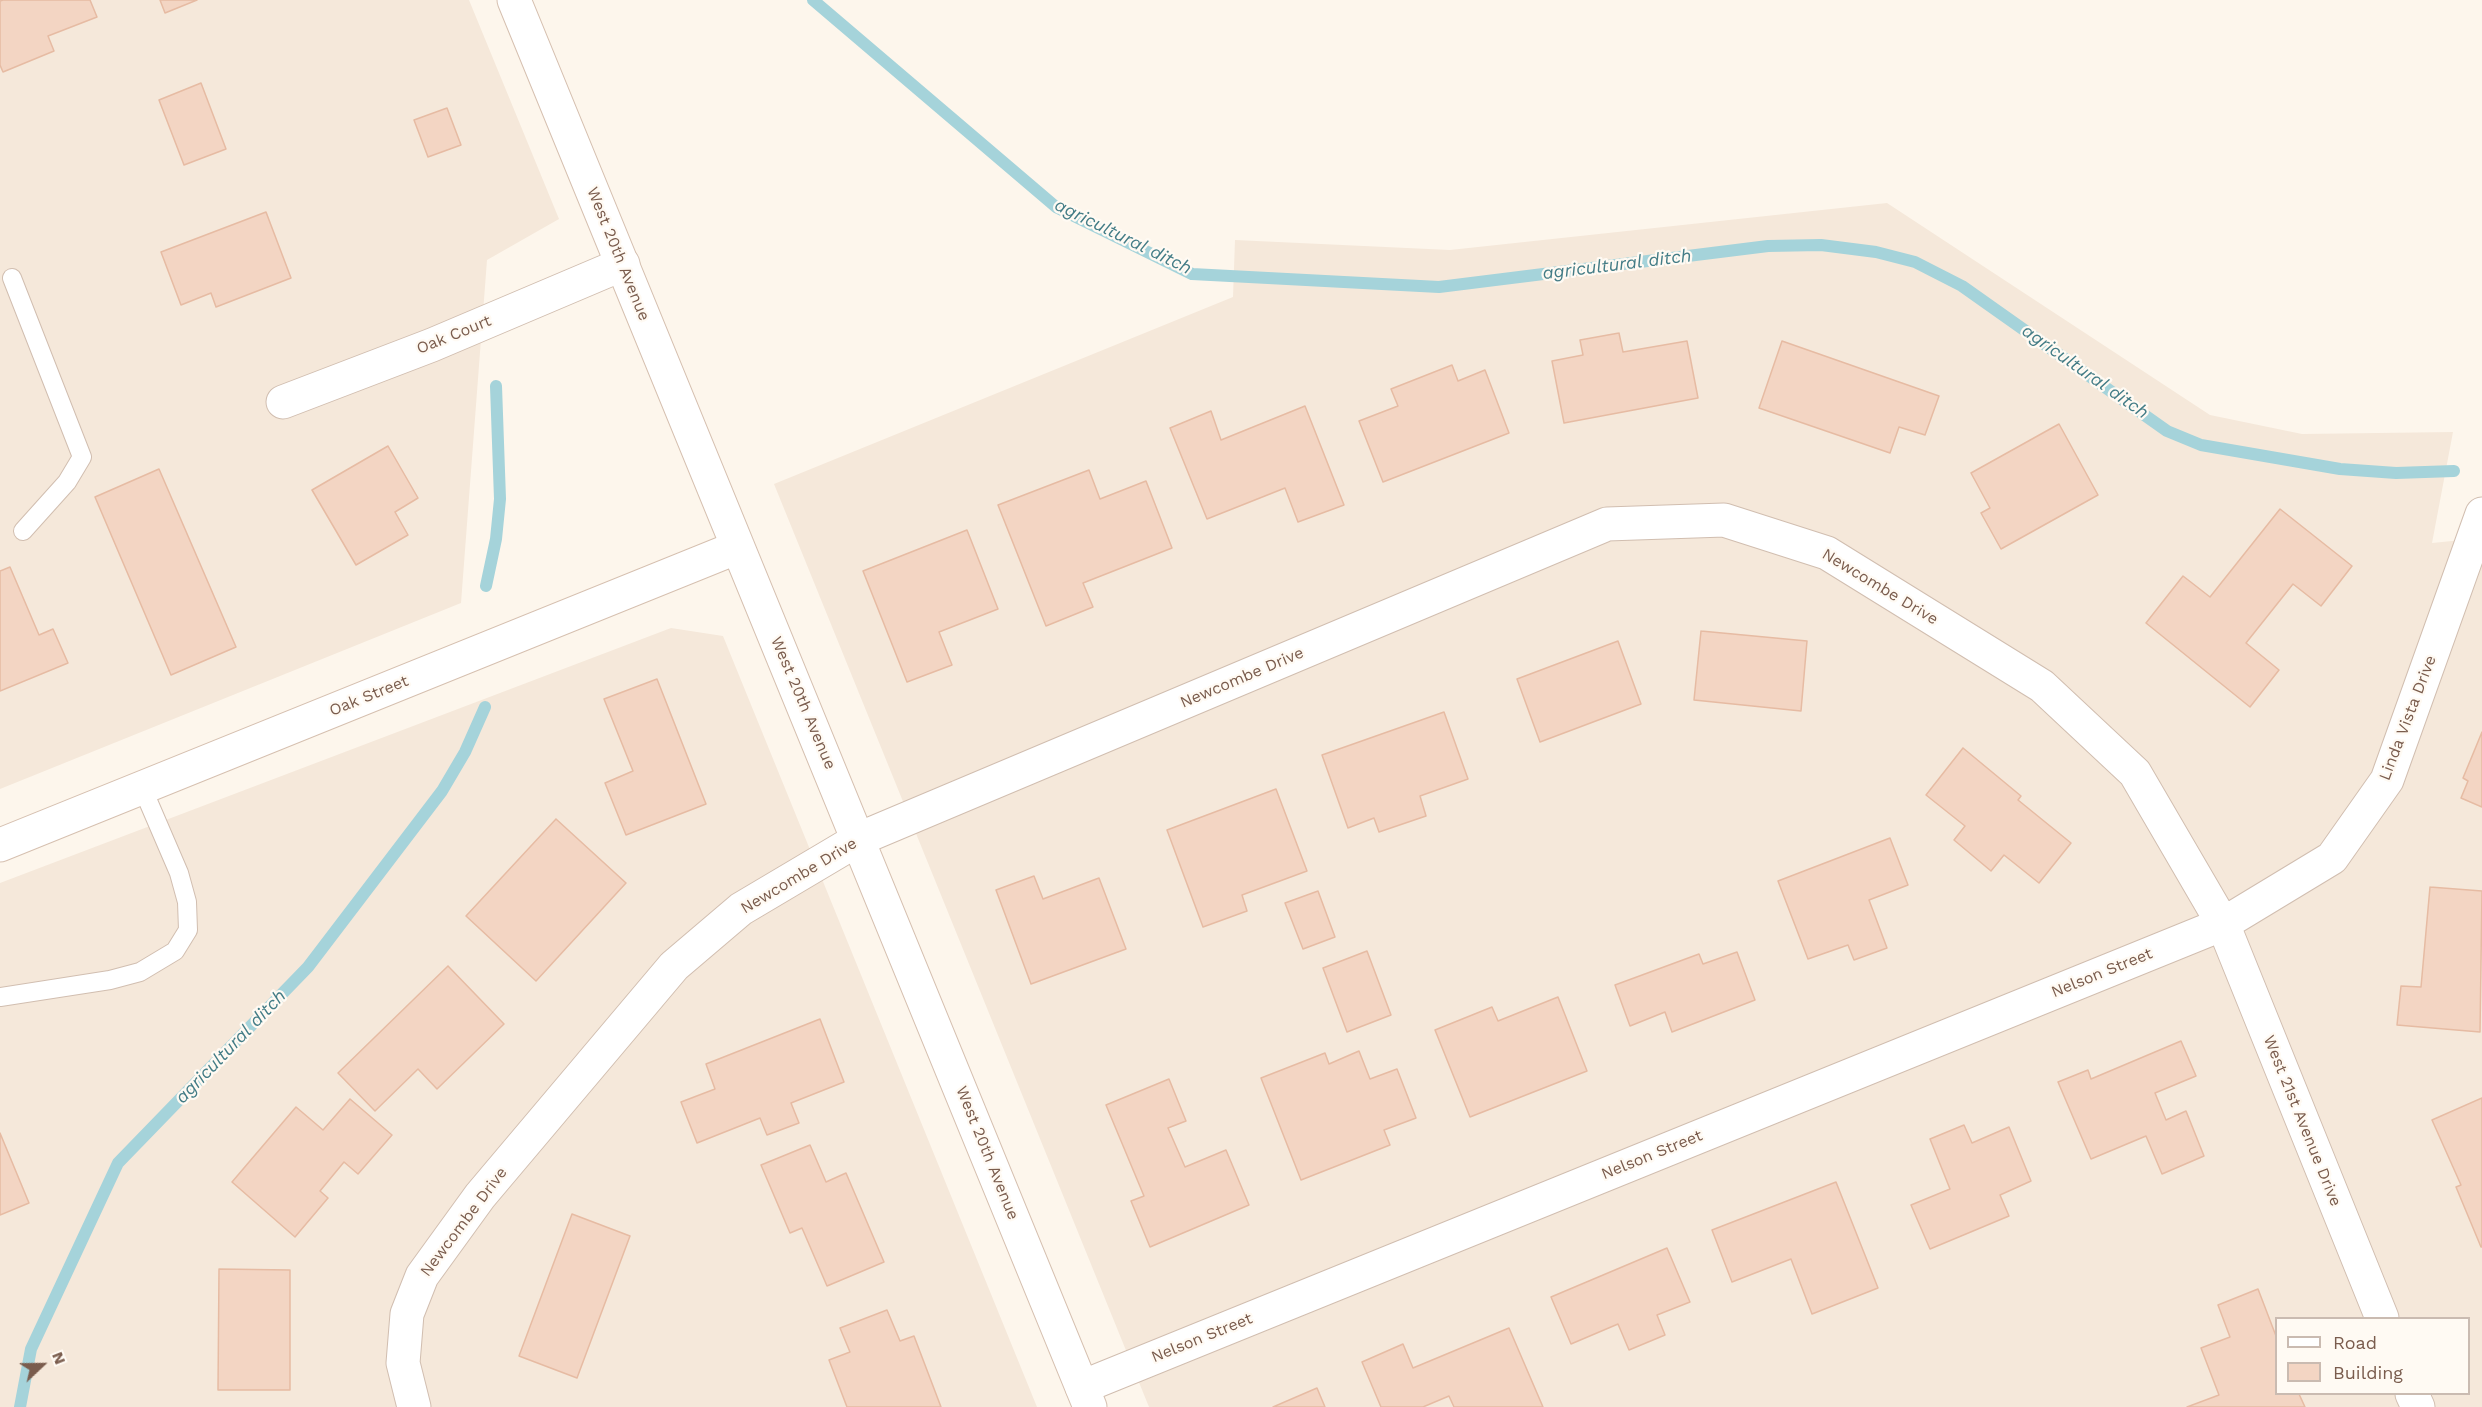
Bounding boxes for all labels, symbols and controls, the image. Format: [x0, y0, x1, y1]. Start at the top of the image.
street label: West 20th Avenue [582, 184, 654, 324]
water label: agricultural ditch [1051, 194, 1195, 280]
water label: agricultural ditch [1541, 245, 1693, 285]
street label: Oak Court [414, 311, 494, 359]
water label: agricultural ditch [2017, 320, 2153, 424]
street label: Newcombe Drive [1818, 545, 1942, 629]
street label: West 20th Avenue [766, 634, 840, 772]
street label: Newcombe Drive [1177, 643, 1307, 713]
street label: Linda Vista Drive [2375, 653, 2441, 783]
street label: Oak Street [327, 671, 411, 721]
street label: Newcombe Drive [737, 834, 861, 918]
street label: Nelson Street [2049, 944, 2155, 1002]
water label: agricultural ditch [171, 986, 291, 1108]
street label: West 21st Avenue Drive [2259, 1033, 2345, 1209]
street label: West 20th Avenue [951, 1083, 1023, 1223]
street label: Nelson Street [1599, 1126, 1705, 1184]
street label: Newcombe Drive [417, 1163, 511, 1281]
street label: Nelson Street [1149, 1309, 1255, 1367]
legend [2275, 1317, 2470, 1395]
text: Road [2333, 1332, 2377, 1353]
north arrow [12, 1335, 72, 1395]
text: N [48, 1349, 70, 1367]
text: Building [2333, 1362, 2403, 1383]

